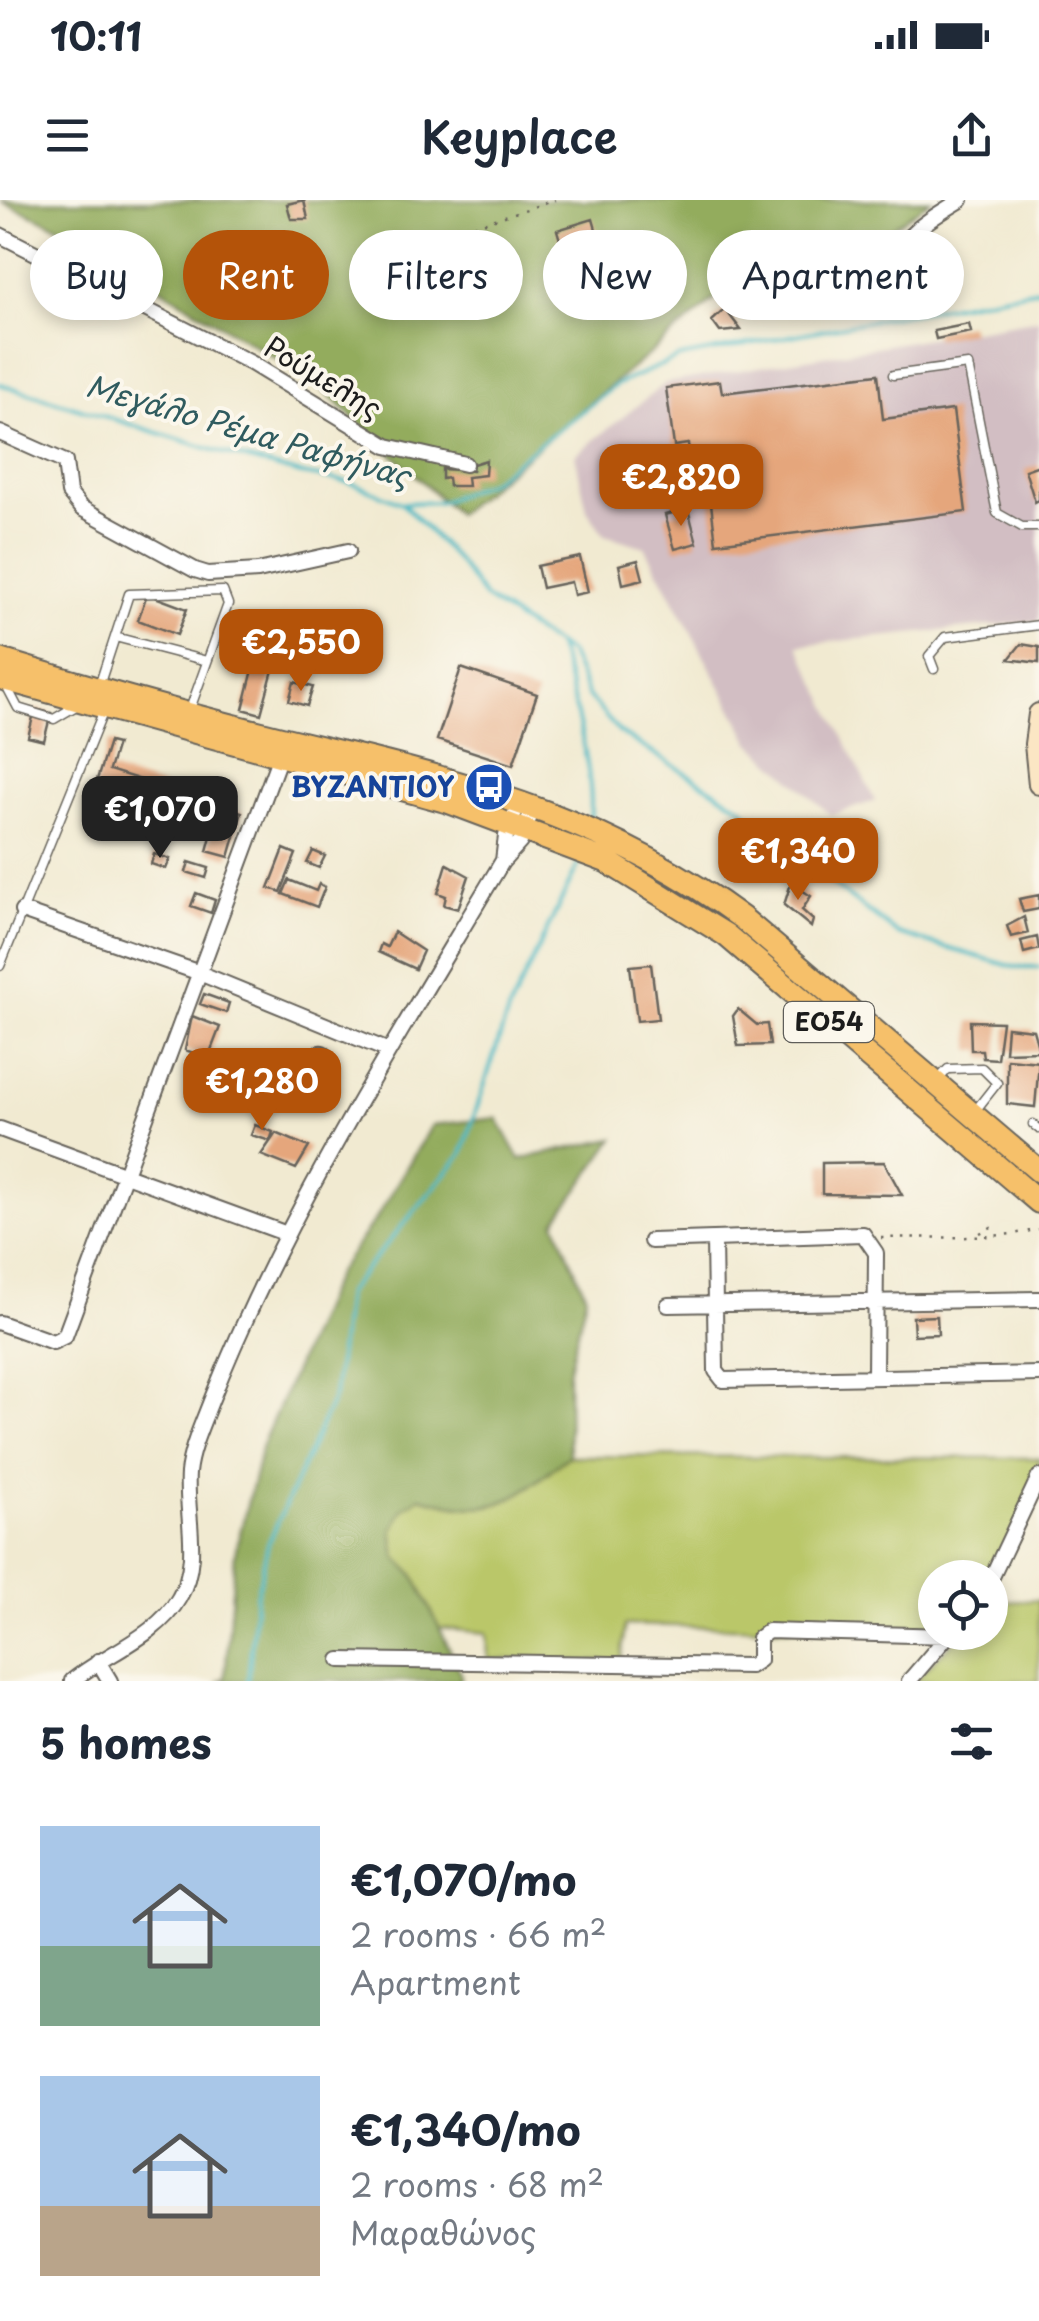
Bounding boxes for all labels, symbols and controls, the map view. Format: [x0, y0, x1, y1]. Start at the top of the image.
text: 10:11 [50, 7, 142, 64]
text: Keyplace [421, 101, 618, 169]
icon: menu [40, 108, 95, 163]
icon: share [944, 108, 999, 163]
chip: Buy [30, 230, 163, 320]
chip: Rent [183, 230, 329, 320]
chip: Filters [349, 230, 523, 320]
chip: New [543, 230, 687, 320]
chip: Apartment [707, 230, 964, 320]
street label: Ρούμελης [257, 325, 391, 429]
water label: Μεγάλο Ρέμα Ραφήνας [81, 362, 418, 498]
pin: €2,820 [600, 444, 762, 529]
text: €2,820 [621, 452, 741, 500]
pin: €2,550 [220, 609, 382, 694]
text: €2,550 [241, 617, 361, 665]
bus stop icon: ΒΥΖΑΝΤΙΟΥ [463, 761, 515, 813]
place label: ΒΥΖΑΝΤΙΟΥ [291, 764, 455, 807]
pin: €1,070 [79, 776, 241, 861]
text: €1,070 [104, 784, 216, 832]
pin: €1,340 [717, 818, 879, 903]
text: €1,340 [740, 826, 856, 874]
road number: ΕΟ54 [784, 1002, 874, 1042]
pin: €1,280 [181, 1048, 343, 1133]
text: €1,280 [205, 1056, 319, 1104]
map controls [918, 1560, 1008, 1650]
button: locate [918, 1560, 1008, 1650]
text: 5 homes [40, 1710, 212, 1773]
icon: filters [944, 1714, 999, 1769]
text: €1,070/mo [350, 1847, 576, 1910]
icon: home [120, 1866, 240, 1986]
text: 2 rooms · 66 m² [350, 1910, 607, 1958]
text: Apartment [350, 1958, 521, 2006]
text: €1,340/mo [350, 2097, 581, 2160]
icon: home [120, 2116, 240, 2236]
text: 2 rooms · 68 m² [350, 2160, 604, 2208]
text: Μαραθώνος [350, 2208, 536, 2256]

